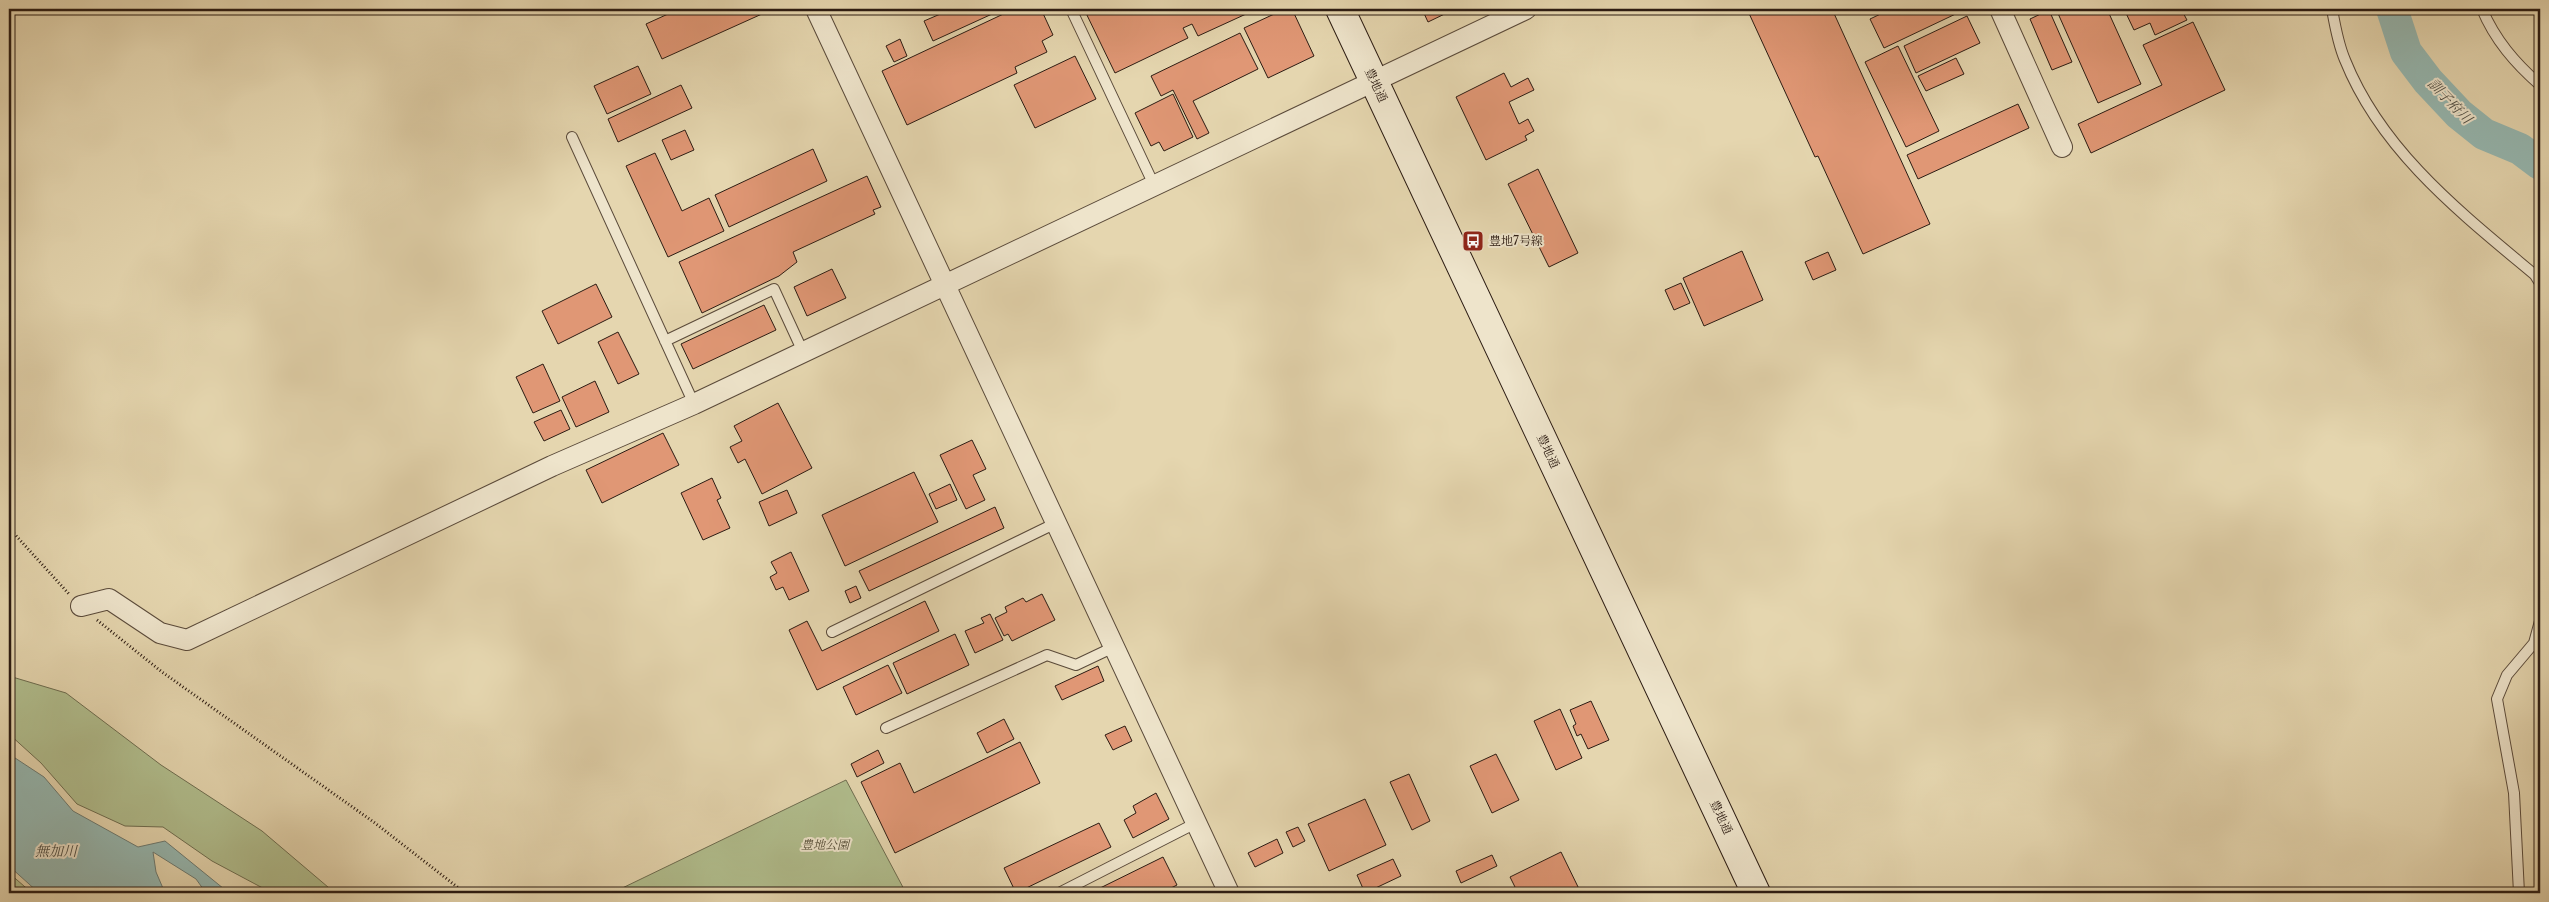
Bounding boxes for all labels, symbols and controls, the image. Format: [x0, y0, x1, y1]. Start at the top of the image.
street label: 豊地通 [1362, 65, 1391, 104]
water label: 訓子府川 [2424, 75, 2477, 129]
bus stop icon: 豊地7号線 [1461, 229, 1485, 253]
place label: 豊地7号線 [1489, 233, 1543, 248]
street label: 豊地通 [1534, 431, 1563, 470]
street label: 豊地通 [1707, 797, 1736, 836]
park label: 豊地公園 [801, 837, 851, 852]
water label: 無加川 [35, 842, 79, 860]

